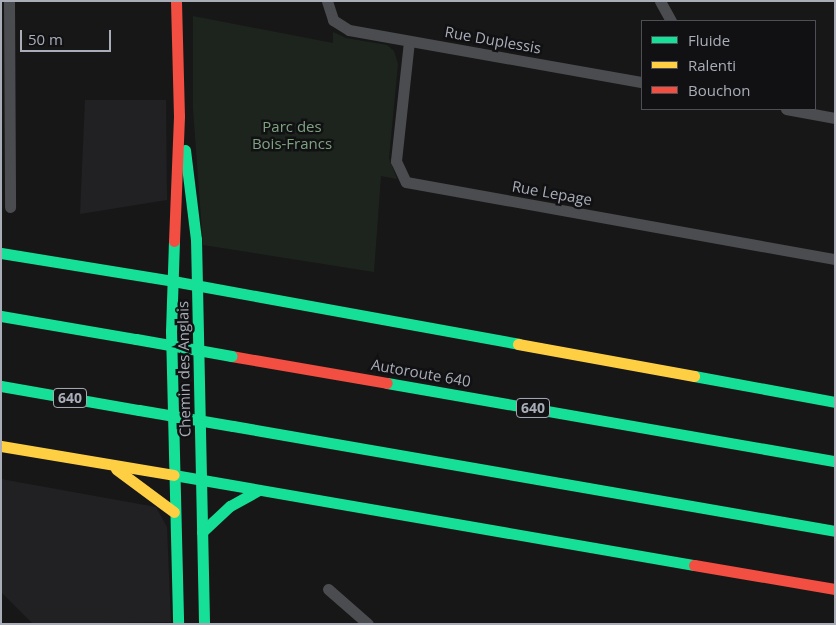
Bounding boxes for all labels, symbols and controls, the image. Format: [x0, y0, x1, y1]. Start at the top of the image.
scale bar [22, 20, 114, 52]
legend [641, 20, 816, 110]
street label: Rue Duplessis [443, 23, 543, 57]
text: 50 m [28, 29, 63, 49]
text: Fluide [688, 30, 730, 50]
text: Ralenti [688, 55, 736, 75]
text: Bouchon [688, 80, 751, 100]
park label: Parc des Bois-Francs [252, 117, 332, 152]
street label: Rue Lepage [510, 177, 594, 209]
street label: Chemin des Anglais [174, 301, 194, 437]
street label: Autoroute 640 [370, 355, 472, 391]
road number: 640 [52, 386, 88, 409]
road number: 640 [516, 396, 550, 419]

